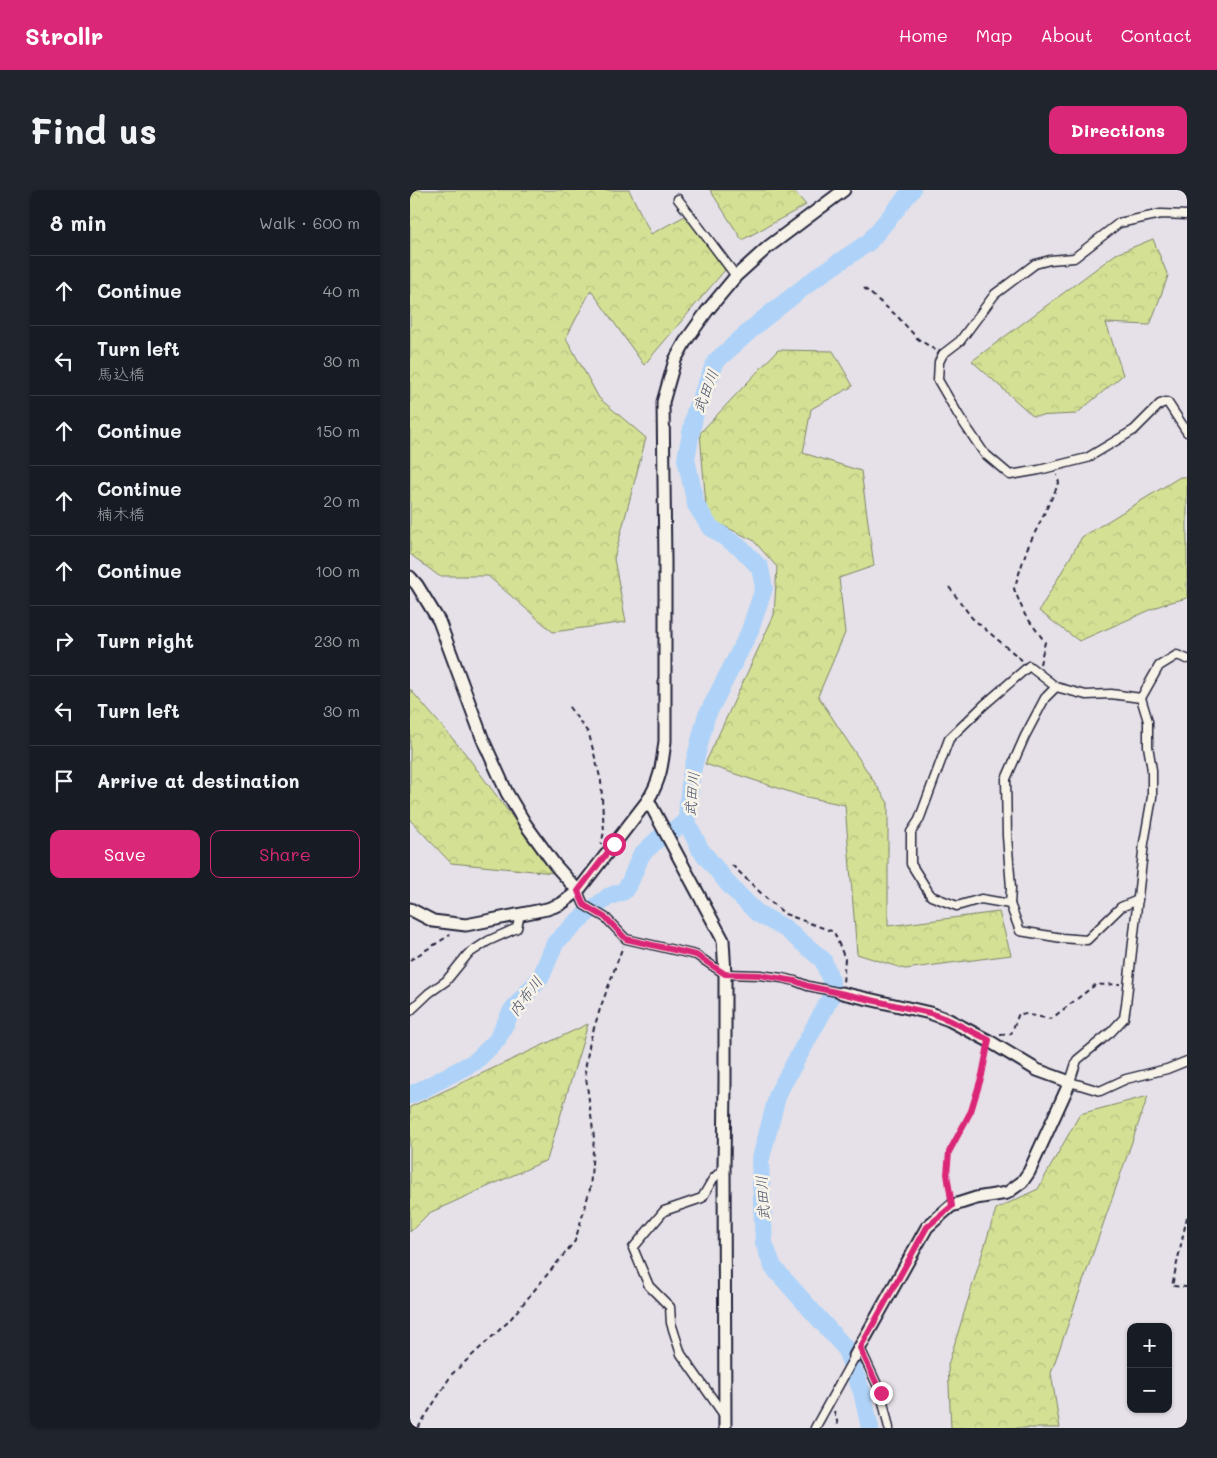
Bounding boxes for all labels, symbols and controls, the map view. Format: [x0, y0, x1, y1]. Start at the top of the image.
text: Strollr [25, 20, 103, 51]
text: Home [899, 23, 948, 47]
text: Map [976, 23, 1012, 47]
text: About [1040, 23, 1093, 47]
text: Contact [1121, 23, 1192, 47]
button: Directions [1049, 106, 1187, 154]
text: Find us [30, 107, 157, 153]
text: 8 min [50, 209, 106, 236]
text: Walk · 600 m [259, 212, 360, 233]
icon: ahead [50, 277, 78, 305]
text: Continue [97, 278, 182, 303]
text: 40 m [323, 280, 360, 301]
text: Turn left [97, 336, 180, 361]
icon: left [50, 347, 78, 375]
text: 30 m [323, 350, 360, 371]
text: 馬込橋 [97, 363, 145, 384]
water label: 武田川 [688, 366, 722, 416]
icon: ahead [50, 417, 78, 445]
text: Continue [97, 418, 182, 443]
text: 150 m [316, 420, 360, 441]
text: Continue [97, 476, 182, 501]
icon: ahead [50, 487, 78, 515]
text: 20 m [323, 490, 360, 511]
text: 楠木橋 [97, 503, 145, 524]
icon: ahead [50, 557, 78, 585]
text: Continue [97, 558, 182, 583]
text: 100 m [315, 560, 360, 581]
icon: right [50, 627, 78, 655]
text: Turn right [97, 628, 194, 653]
text: 230 m [314, 630, 360, 651]
icon: left [50, 697, 78, 725]
text: Turn left [97, 698, 180, 723]
text: 30 m [323, 700, 360, 721]
icon: arrive [50, 767, 78, 795]
text: Arrive at destination [97, 768, 300, 793]
water label: 武田川 [679, 771, 703, 817]
button: Save [50, 830, 200, 878]
button: Share [210, 830, 360, 878]
route start [603, 833, 626, 856]
water label: 内布川 [503, 972, 547, 1020]
water label: 武田川 [751, 1175, 773, 1221]
map controls [1127, 1323, 1172, 1413]
button: + [1127, 1323, 1172, 1368]
button: − [1127, 1368, 1172, 1413]
route end [870, 1382, 893, 1405]

